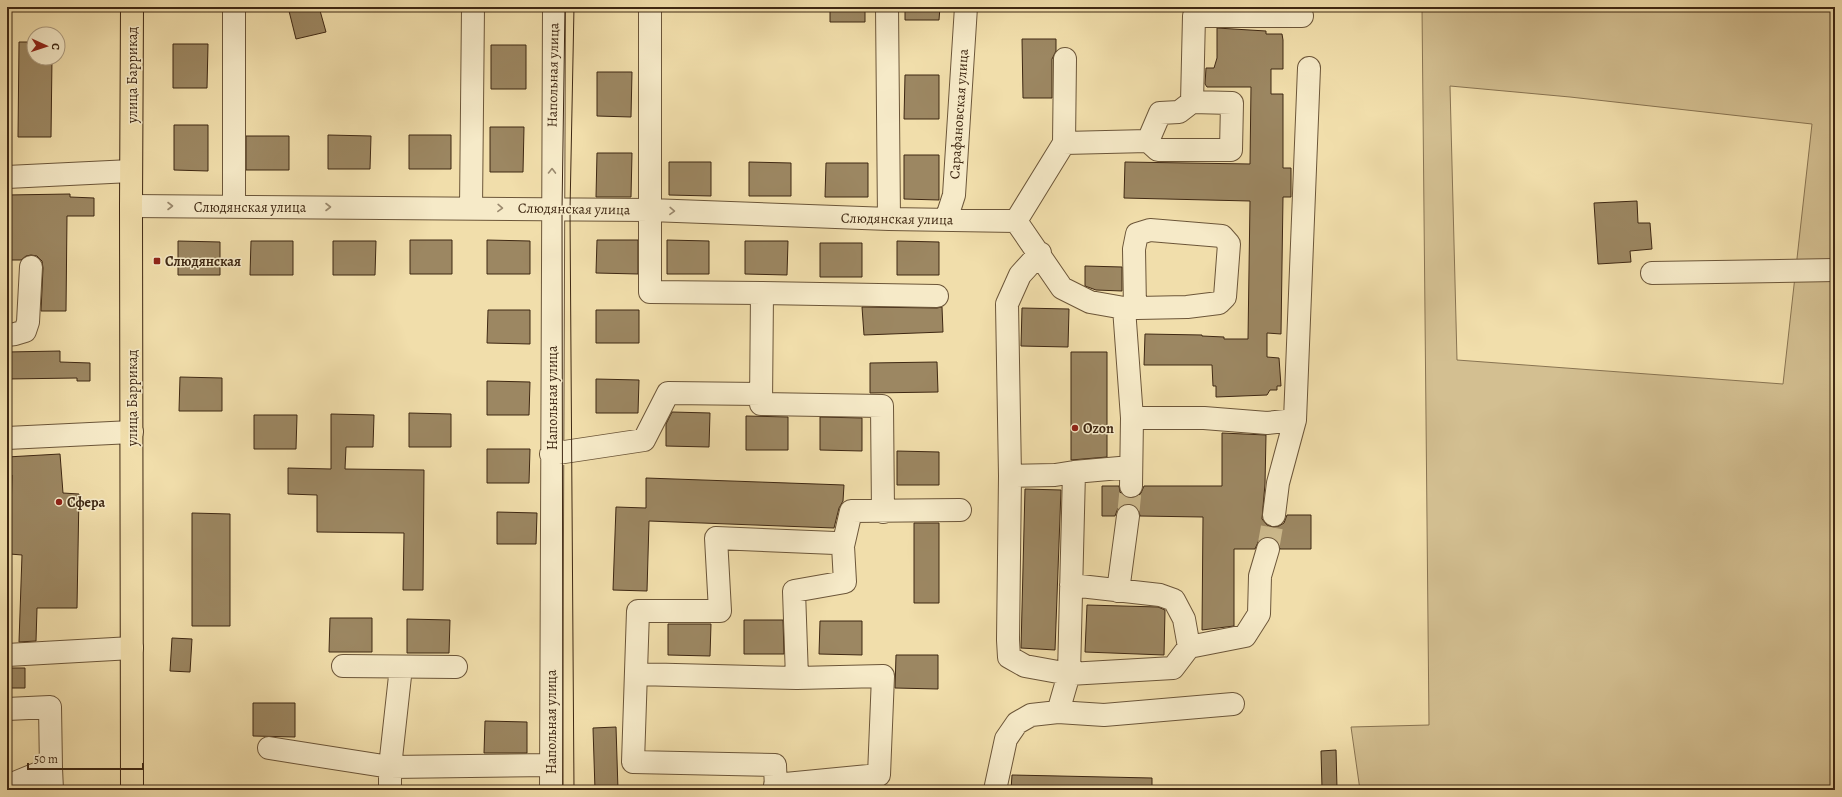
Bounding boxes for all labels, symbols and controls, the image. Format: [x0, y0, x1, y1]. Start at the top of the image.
street label: Напольная улица [543, 22, 563, 128]
north arrow [26, 26, 66, 66]
street label: улица Баррикад [123, 27, 142, 124]
text: С [48, 43, 63, 50]
street label: Сарафановская улица [945, 48, 973, 180]
one-way arrow [548, 168, 556, 174]
street label: Слюдянская улица [194, 198, 307, 217]
street label: Слюдянская улица [518, 199, 631, 219]
one-way arrow [167, 202, 173, 210]
one-way arrow [325, 203, 331, 211]
one-way arrow [497, 204, 503, 212]
one-way arrow [669, 207, 675, 215]
street label: Слюдянская улица [841, 209, 954, 229]
place label: Слюдянская [165, 252, 241, 271]
marker: Слюдянская [152, 256, 162, 266]
street label: Напольная улица [543, 345, 562, 450]
street label: улица Баррикад [123, 350, 142, 447]
place label: Ozon [1083, 419, 1114, 438]
marker: Ozon [1070, 423, 1080, 433]
place label: Сфера [67, 493, 105, 512]
marker: Сфера [54, 497, 64, 507]
street label: Напольная улица [542, 669, 561, 774]
scale bar [28, 745, 143, 771]
text: 50 m [34, 751, 58, 767]

